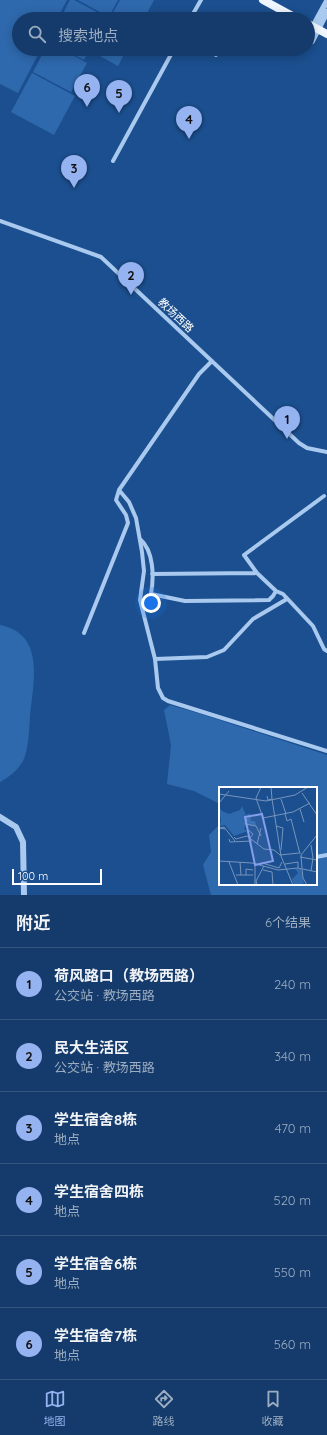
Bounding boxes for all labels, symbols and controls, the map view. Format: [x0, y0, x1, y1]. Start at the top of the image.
search box [12, 12, 315, 56]
icon: search [26, 23, 48, 45]
text: 搜索地点 [58, 26, 118, 45]
pin: 6 [74, 74, 100, 107]
pin: 5 [106, 80, 132, 113]
pin: 4 [176, 106, 202, 139]
pin: 3 [61, 155, 87, 188]
pin: 2 [118, 262, 144, 295]
street label: 教场西路 [155, 295, 197, 335]
pin: 1 [274, 406, 300, 439]
your location [141, 593, 161, 613]
inset map [219, 787, 317, 885]
scale bar [12, 867, 102, 886]
text: 100 m [18, 869, 48, 883]
text: 附近 [16, 912, 50, 933]
text: 6个结果 [265, 914, 311, 930]
text: 荷风路口（教场西路） [54, 966, 204, 985]
text: 1 [26, 976, 32, 992]
text: 240 m [274, 976, 311, 992]
text: 公交站 · 教场西路 [54, 987, 155, 1003]
text: 民大生活区 [54, 1038, 129, 1057]
text: 2 [25, 1048, 33, 1064]
text: 340 m [274, 1048, 311, 1064]
text: 公交站 · 教场西路 [54, 1059, 155, 1075]
text: 学生宿舍8栋 [54, 1110, 137, 1129]
text: 3 [26, 1120, 32, 1136]
text: 470 m [275, 1120, 311, 1136]
text: 地点 [54, 1131, 80, 1147]
text: 学生宿舍四栋 [54, 1182, 144, 1201]
text: 4 [25, 1192, 33, 1208]
text: 520 m [274, 1192, 311, 1208]
text: 地点 [54, 1203, 80, 1219]
text: 学生宿舍6栋 [54, 1254, 137, 1273]
text: 5 [25, 1264, 33, 1280]
text: 550 m [274, 1264, 311, 1280]
text: 地点 [54, 1275, 80, 1291]
text: 学生宿舍7栋 [54, 1326, 137, 1345]
text: 6 [25, 1336, 33, 1352]
text: 560 m [274, 1336, 311, 1352]
text: 地点 [54, 1347, 80, 1363]
tab: 地图 [44, 1388, 66, 1428]
tab: 路线 [153, 1388, 175, 1428]
tab: 收藏 [262, 1388, 284, 1428]

